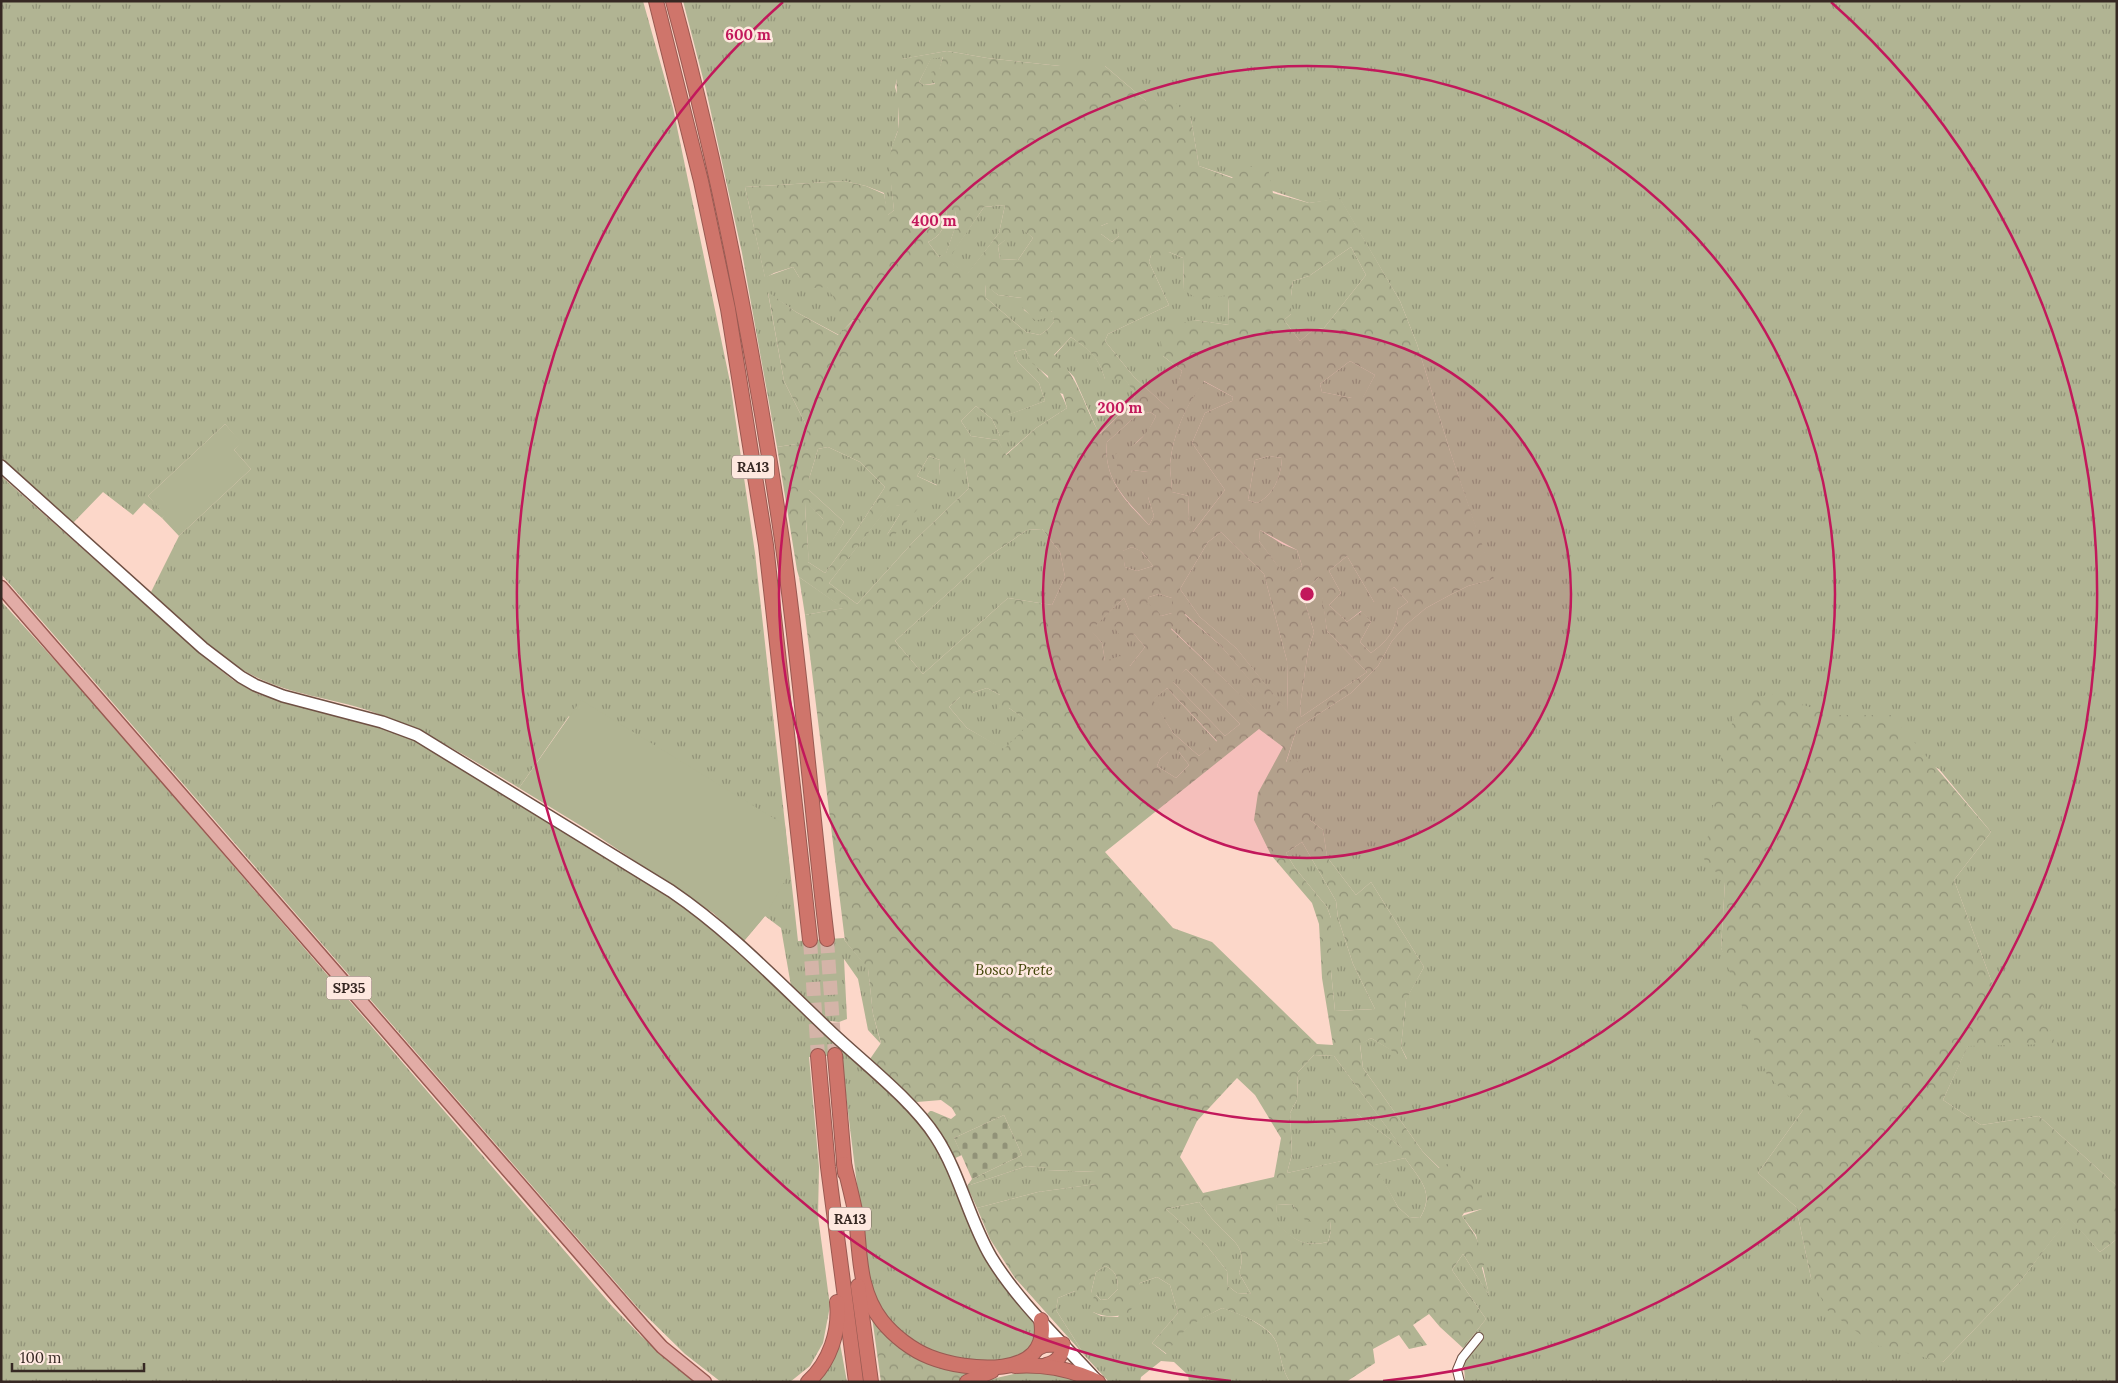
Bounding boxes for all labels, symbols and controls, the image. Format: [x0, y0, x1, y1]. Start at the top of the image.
text: 600 m [725, 25, 771, 44]
text: 400 m [911, 211, 957, 230]
text: 200 m [1098, 398, 1143, 417]
road number: RA13 [732, 456, 774, 478]
centre of rings [1298, 585, 1316, 603]
park label: Bosco Prete [975, 960, 1053, 979]
road number: SP35 [326, 976, 372, 1000]
road number: RA13 [829, 1208, 871, 1230]
scale bar [12, 1340, 145, 1372]
text: 100 m [20, 1348, 61, 1367]

